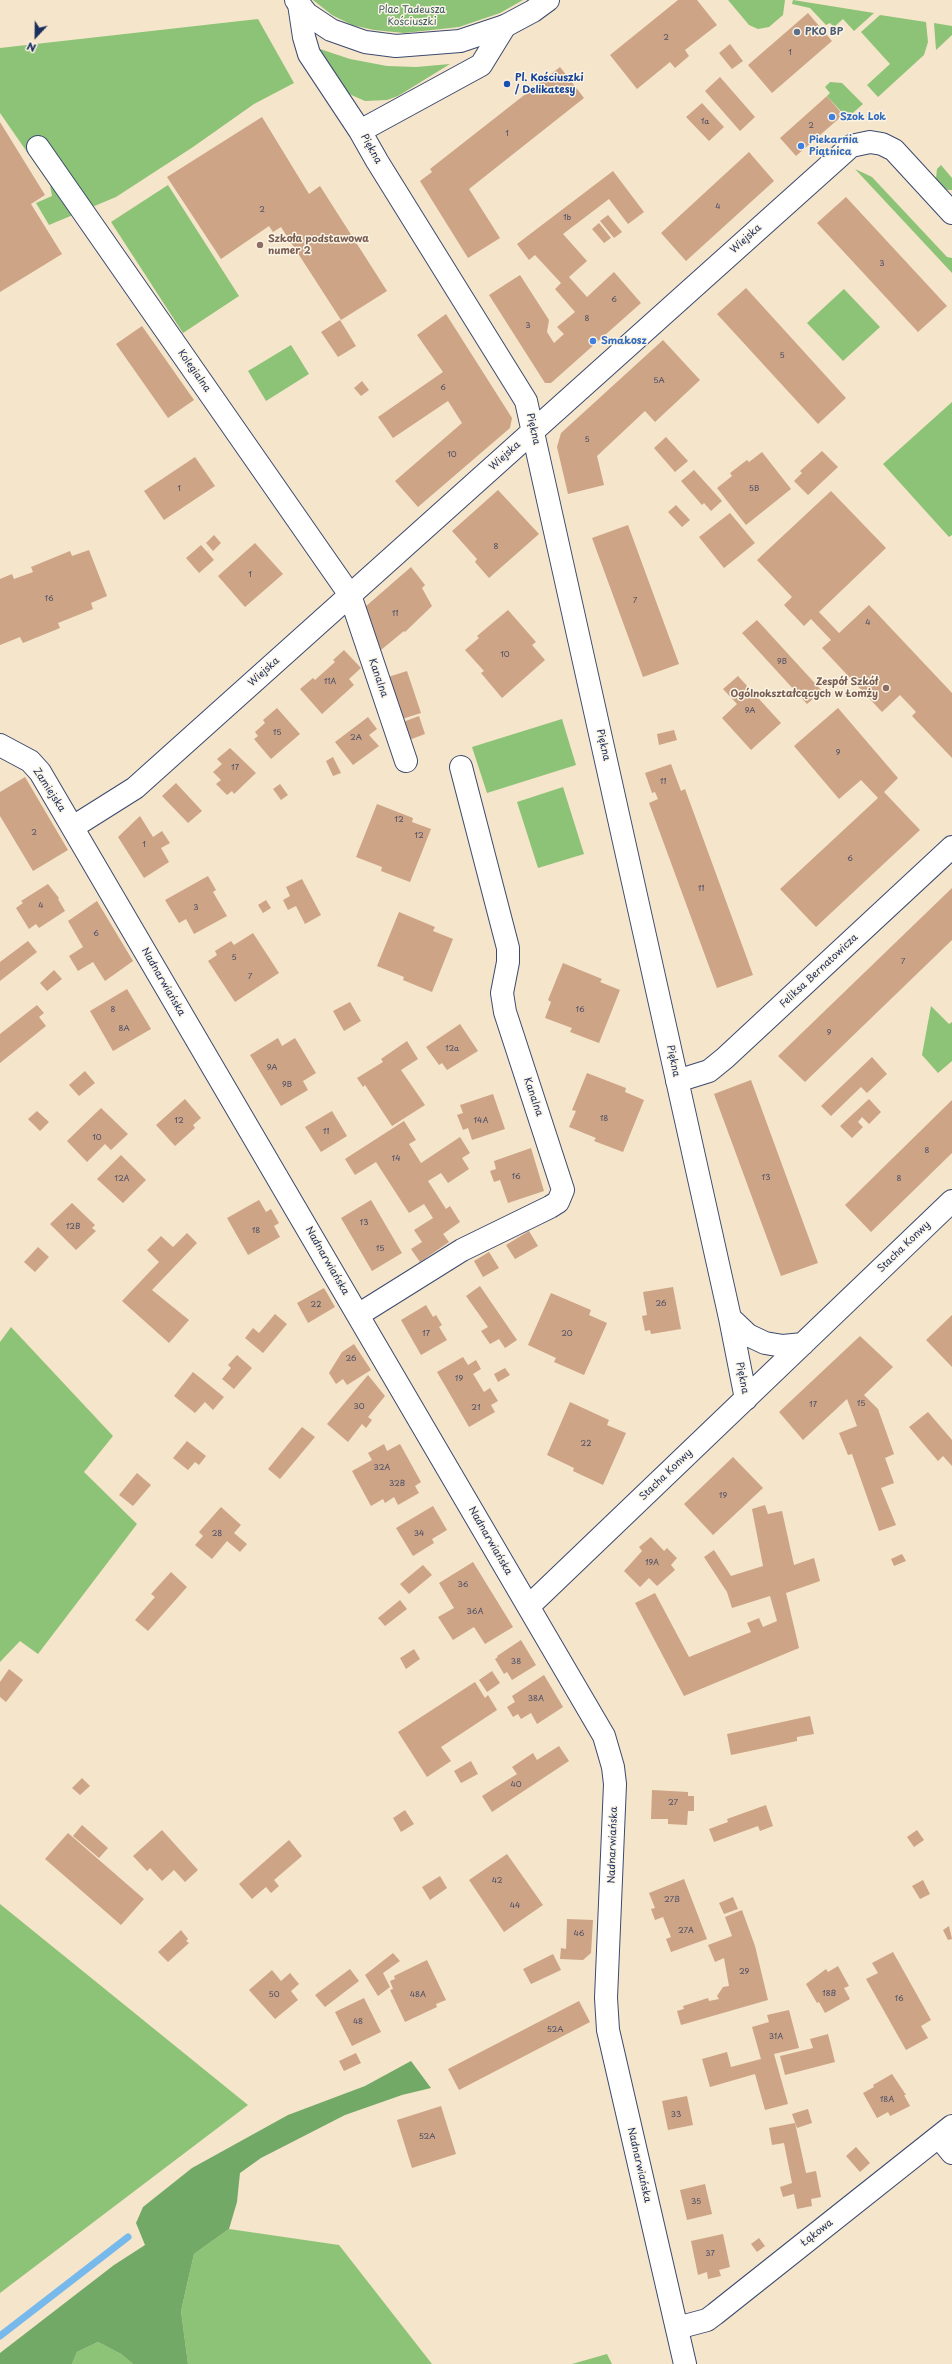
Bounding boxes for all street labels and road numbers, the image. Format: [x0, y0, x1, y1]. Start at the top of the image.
street label: Piękna [358, 132, 384, 166]
street label: Wiejska [728, 222, 764, 256]
street label: Kolegialna [175, 348, 213, 394]
street label: Piękna [524, 412, 542, 446]
street label: Wiejska [487, 439, 523, 473]
street label: Wiejska [246, 655, 282, 689]
street label: Kanalna [366, 657, 390, 699]
street label: Piękna [594, 728, 612, 762]
street label: Zamiejska [30, 766, 68, 814]
street label: Feliksa Bernatowicza [777, 932, 861, 1010]
street label: Nadnarwiańska [139, 946, 187, 1018]
street label: Piękna [664, 1044, 682, 1078]
street label: Kanalna [521, 1076, 545, 1118]
street label: Stacha Konwy [875, 1219, 933, 1275]
street label: Nadnarwiańska [303, 1225, 351, 1297]
street label: Piękna [733, 1361, 751, 1395]
street label: Stacha Konwy [637, 1447, 695, 1503]
street label: Nadnarwiańska [466, 1505, 514, 1577]
street label: Nadnarwiańska [606, 1806, 620, 1884]
street label: Nadnarwiańska [624, 2126, 654, 2204]
street label: Łąkowa [799, 2217, 835, 2249]

